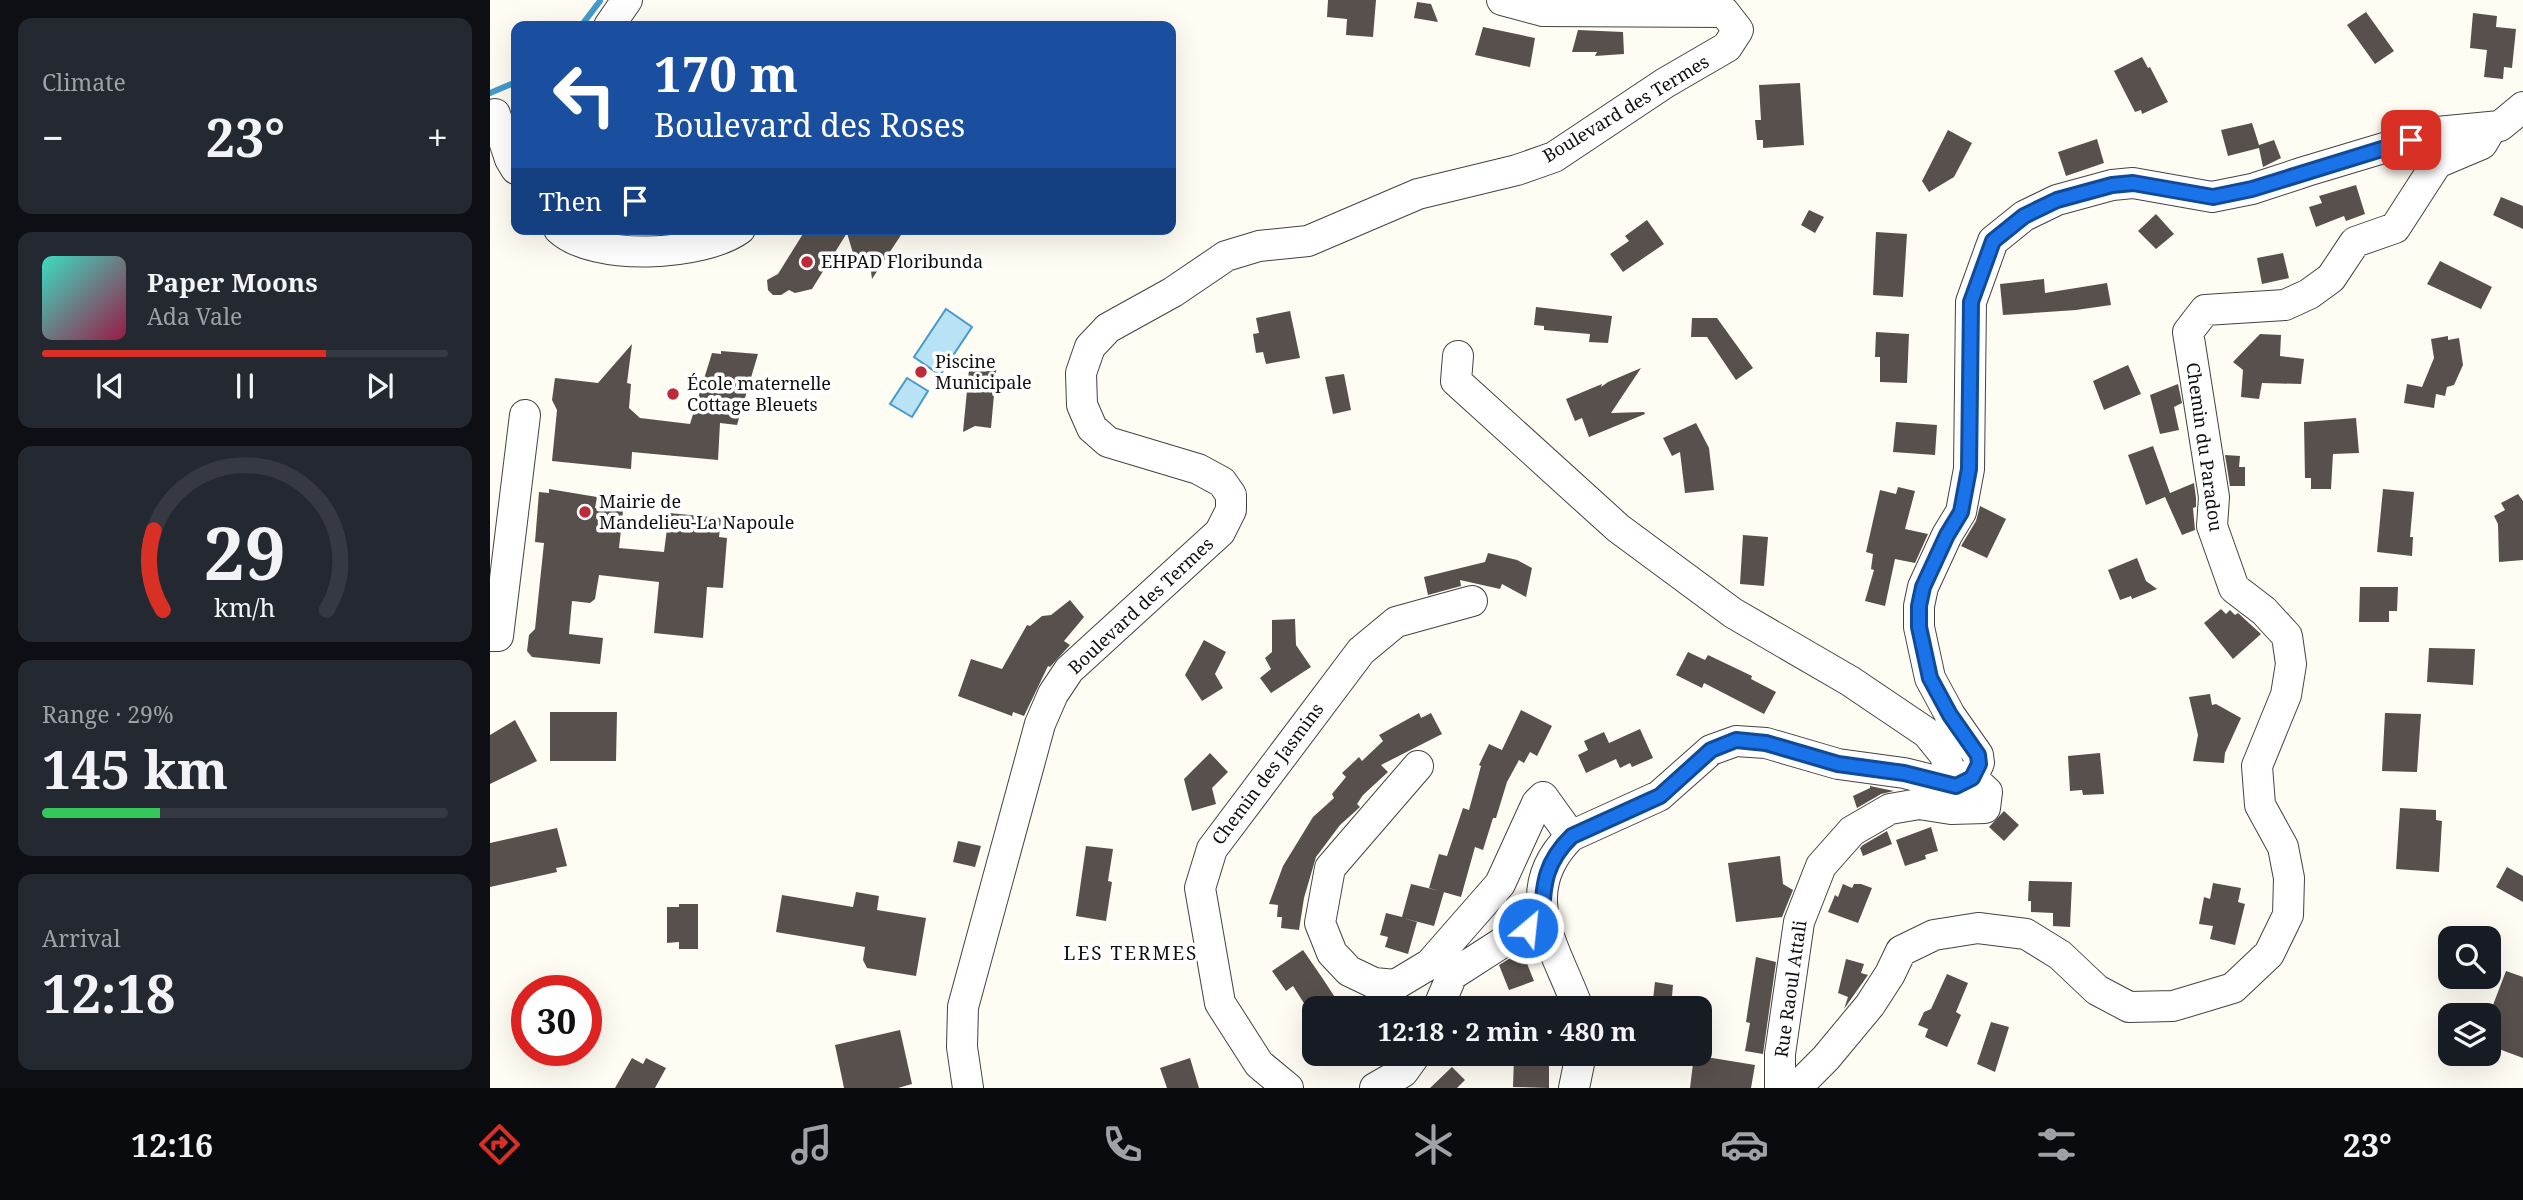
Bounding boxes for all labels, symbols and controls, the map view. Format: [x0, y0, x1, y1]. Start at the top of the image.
text: 170 m [654, 40, 798, 106]
icon: left [539, 49, 630, 140]
street label: Boulevard des Termes [1538, 49, 1713, 167]
text: Climate [42, 66, 126, 98]
text: 23° [206, 101, 285, 172]
text: Boulevard des Roses [654, 103, 965, 146]
pin [2381, 110, 2441, 170]
text: − [42, 111, 64, 163]
text: + [427, 111, 448, 163]
icon: arrive [2392, 121, 2430, 159]
icon: arrive [616, 182, 654, 220]
text: Then [539, 183, 602, 219]
place label: EHPAD Floribunda [821, 249, 983, 273]
marker: EHPAD Floribunda [799, 254, 815, 270]
text: Paper Moons [147, 264, 318, 300]
text: Ada Vale [147, 300, 242, 332]
place label: Piscine Municipale [935, 349, 1032, 394]
street label: Chemin du Paradou [2181, 361, 2229, 533]
marker: Piscine Municipale [913, 364, 929, 380]
icon: previous [91, 367, 129, 405]
icon: pause [226, 367, 264, 405]
icon: next [361, 367, 399, 405]
place label: École maternelle Cottage Bleuets [687, 371, 831, 416]
marker: École maternelle Cottage Bleuets [665, 386, 681, 402]
place label: Mairie de Mandelieu-La Napoule [599, 489, 794, 534]
text: 29 [204, 502, 286, 601]
marker: Mairie de Mandelieu-La Napoule [577, 504, 593, 520]
street label: Boulevard des Termes [1063, 532, 1218, 679]
text: km/h [214, 590, 276, 624]
text: Range · 29% [42, 698, 174, 730]
street label: Chemin des Jasmins [1206, 698, 1328, 849]
text: 145 km [42, 733, 228, 804]
position arrow [1491, 891, 1565, 965]
street label: Rue Raoul Attali [1768, 918, 1812, 1059]
text: Arrival [42, 922, 121, 954]
map controls [2438, 926, 2501, 1066]
button: search [2438, 926, 2501, 989]
district label: LES TERMES [1064, 940, 1198, 966]
text: 12:18 [42, 957, 175, 1028]
speed limit sign: 30 [511, 975, 602, 1066]
button: layers [2438, 1003, 2501, 1066]
text: 12:18 · 2 min · 480 m [1377, 1013, 1637, 1049]
icon: directions [475, 1120, 524, 1169]
icon: music [787, 1120, 836, 1169]
icon: phone [1098, 1120, 1147, 1169]
icon: climate [1409, 1120, 1458, 1169]
icon: car [1720, 1120, 1769, 1169]
icon: filters [2032, 1120, 2081, 1169]
text: 12:16 [131, 1123, 213, 1166]
text: 23° [2343, 1123, 2392, 1166]

